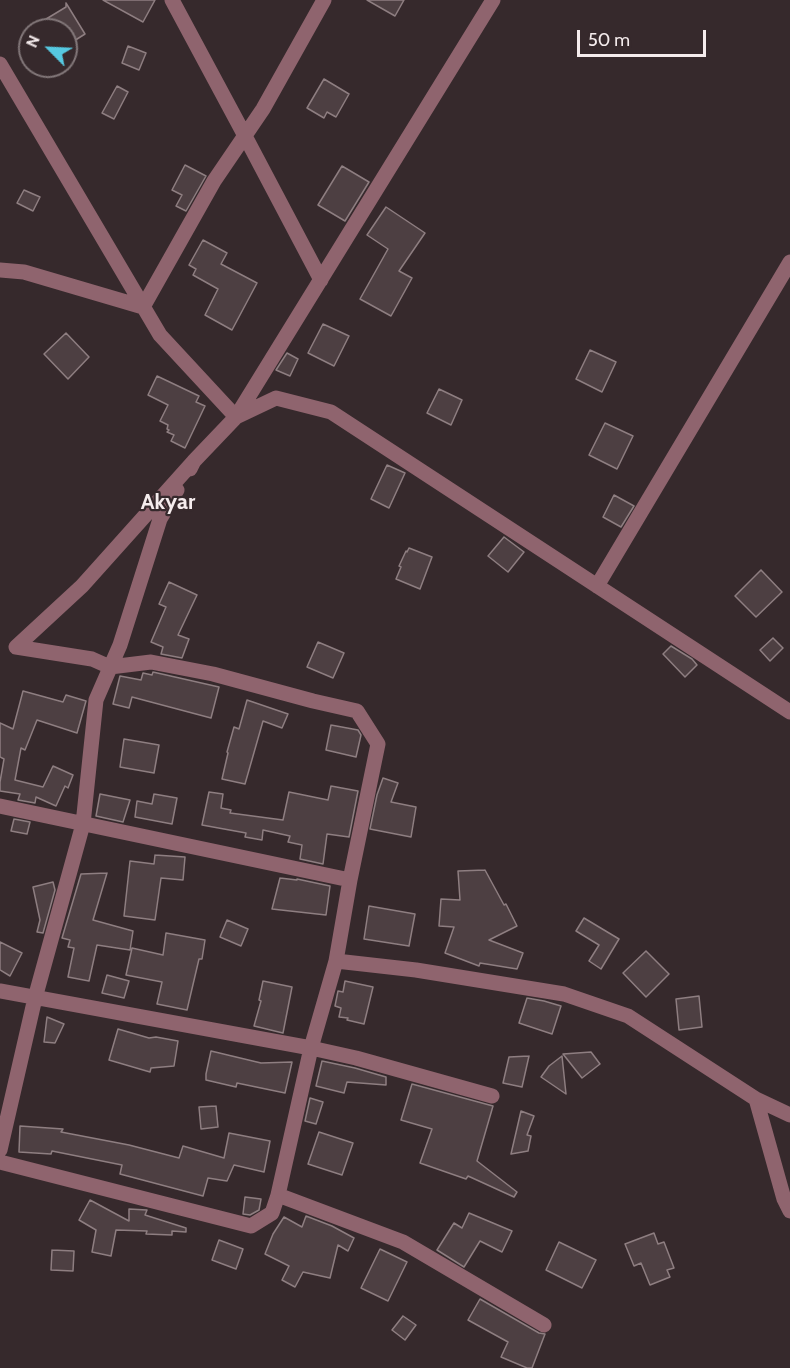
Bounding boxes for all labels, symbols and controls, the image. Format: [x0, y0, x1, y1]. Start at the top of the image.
north arrow [18, 18, 78, 78]
scale bar [580, 18, 709, 56]
text: 50 m [588, 29, 630, 51]
text: N [22, 32, 44, 50]
district label: Akyar [141, 490, 195, 516]

